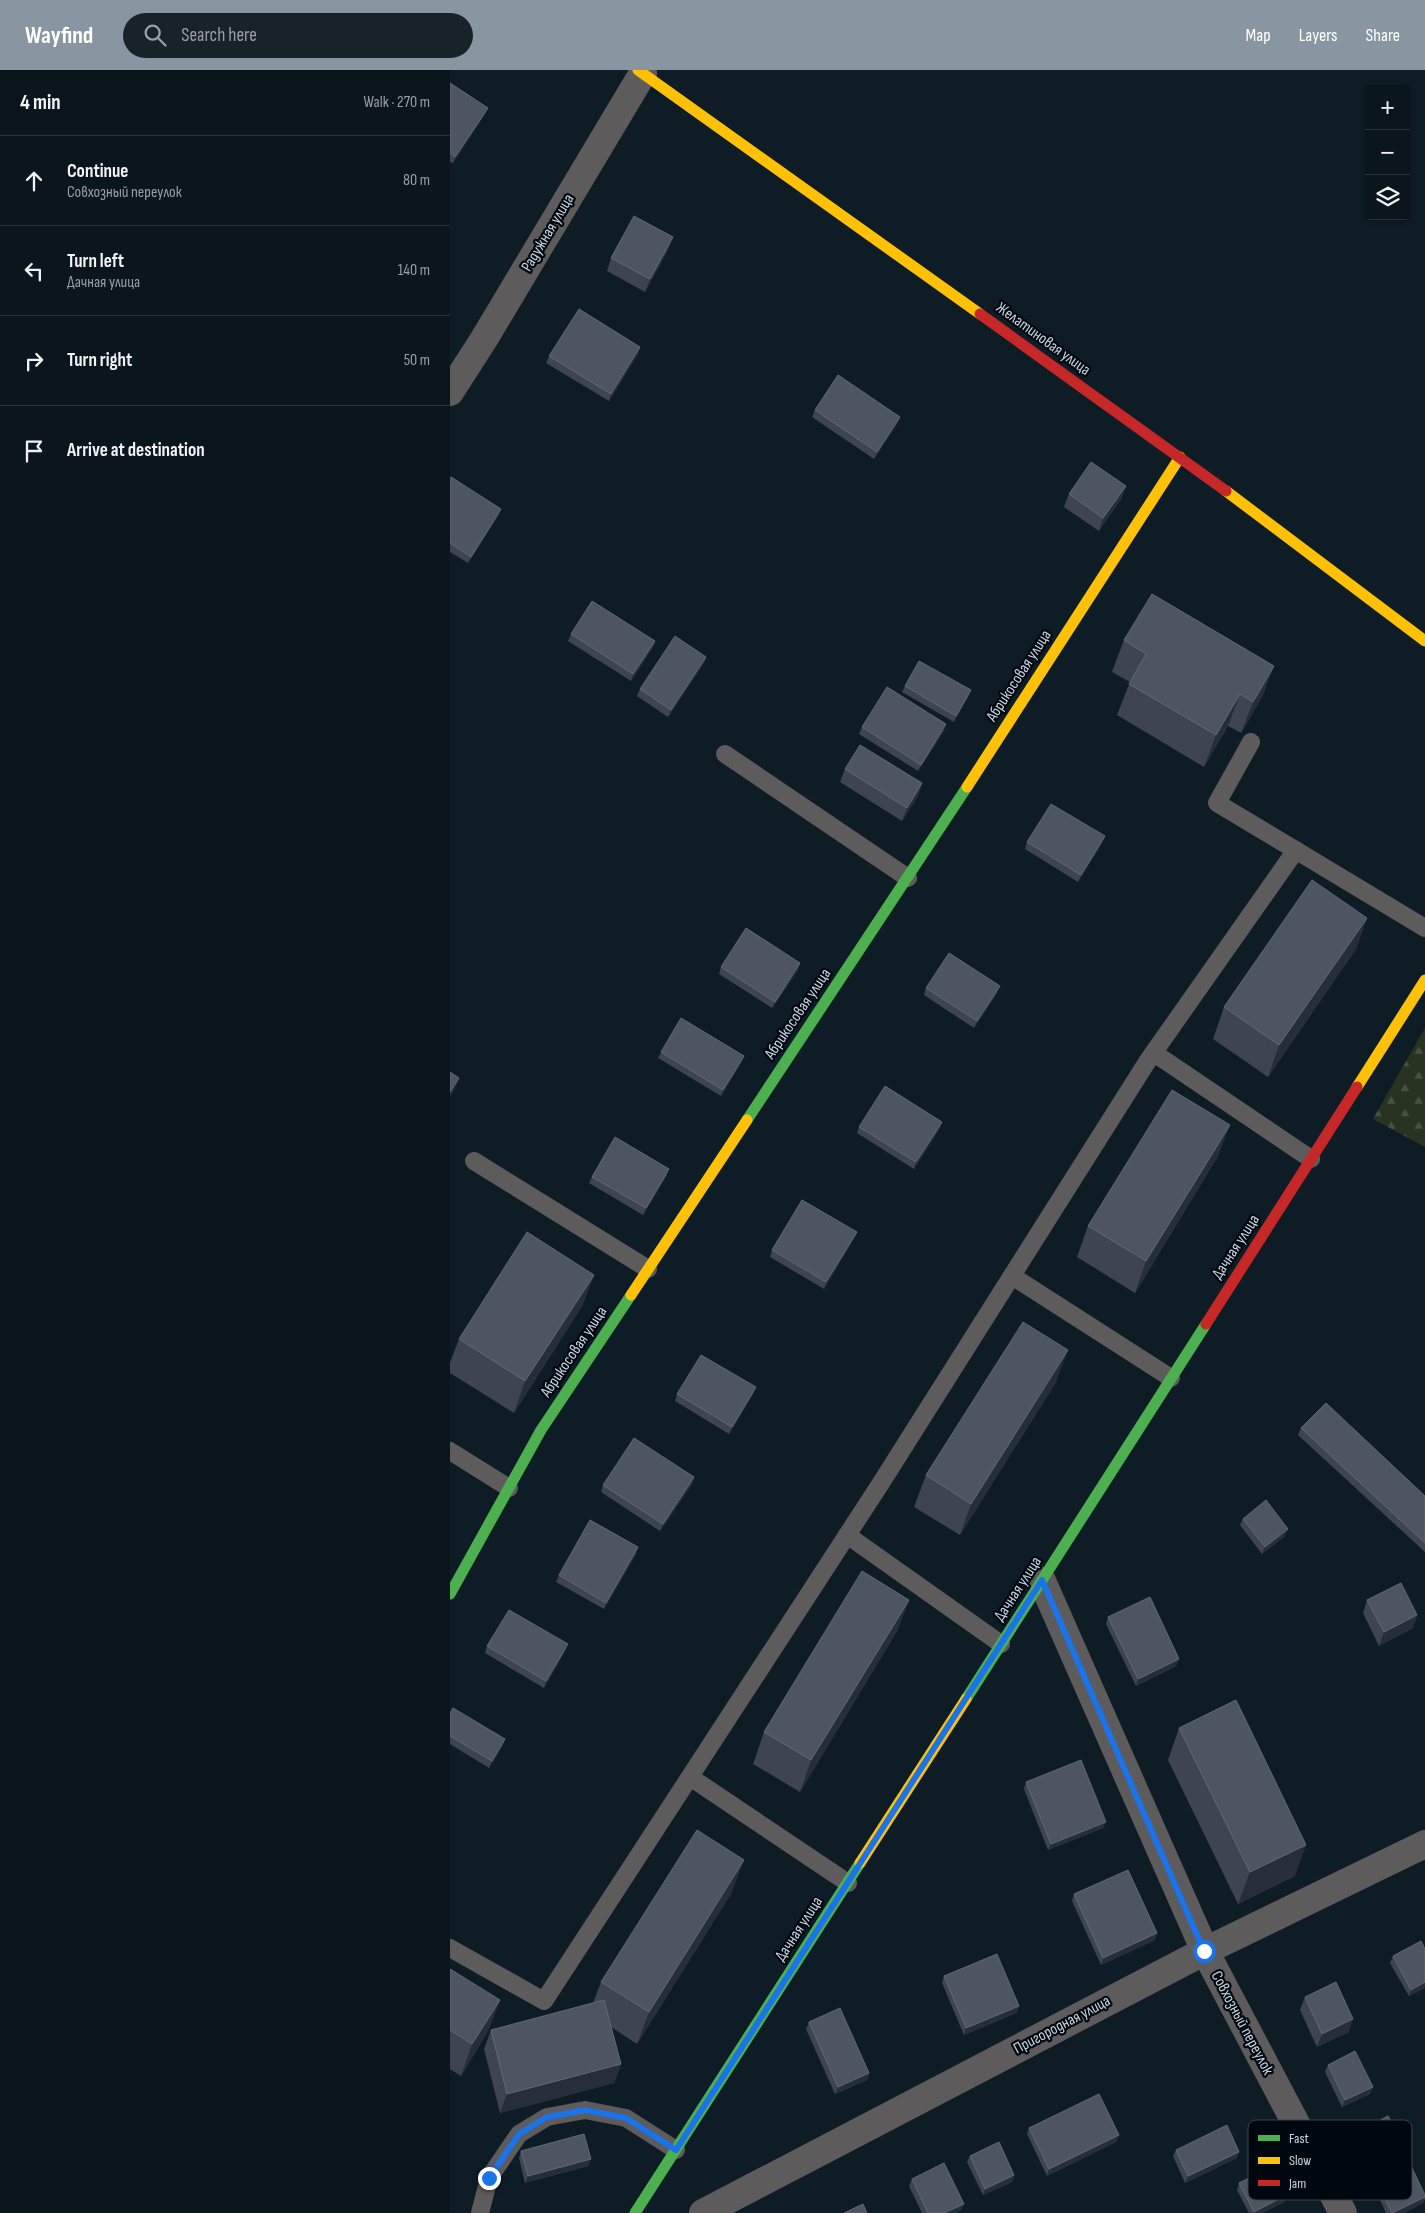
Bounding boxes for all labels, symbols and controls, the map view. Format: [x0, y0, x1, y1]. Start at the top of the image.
search box [123, 13, 473, 58]
text: Wayfind [25, 21, 93, 50]
icon: search [141, 21, 169, 49]
text: Search here [181, 24, 257, 47]
text: Map [1246, 25, 1271, 46]
text: Layers [1299, 25, 1338, 46]
text: Share [1366, 25, 1400, 46]
map controls [1365, 85, 1410, 220]
button: + [1365, 85, 1410, 130]
text: 4 min [20, 90, 61, 115]
text: Walk · 270 m [364, 93, 430, 112]
button: − [1365, 130, 1410, 175]
text: Continue [67, 160, 128, 183]
icon: ahead [20, 167, 48, 195]
text: 80 m [403, 171, 430, 190]
button: layers [1365, 175, 1410, 220]
text: Совхозный переулок [67, 183, 182, 202]
street label: Радужная улица [517, 191, 579, 275]
text: Turn left [67, 250, 124, 273]
icon: left [20, 257, 48, 285]
text: 140 m [398, 261, 430, 280]
text: Дачная улица [67, 273, 140, 292]
street label: Желатиновая улица [992, 298, 1094, 380]
icon: right [20, 347, 48, 375]
text: Turn right [67, 349, 132, 372]
text: 50 m [404, 351, 430, 370]
icon: arrive [20, 437, 48, 465]
text: Arrive at destination [67, 439, 205, 462]
street label: Абрикосовая улица [982, 627, 1056, 726]
street label: Абрикосовая улица [760, 965, 835, 1064]
street label: Дачная улица [1208, 1211, 1264, 1283]
street label: Абрикосовая улица [536, 1303, 611, 1402]
street label: Дачная улица [990, 1553, 1046, 1625]
street label: Дачная улица [771, 1893, 827, 1965]
route start [1193, 1940, 1216, 1963]
street label: Совхозный переулок [1207, 1968, 1278, 2079]
street label: Пригородная улица [1010, 1992, 1114, 2058]
legend [1248, 2120, 1412, 2200]
text: Fast [1289, 2130, 1309, 2147]
text: Slow [1289, 2152, 1311, 2169]
route end [478, 2167, 501, 2190]
text: Jam [1288, 2175, 1306, 2192]

